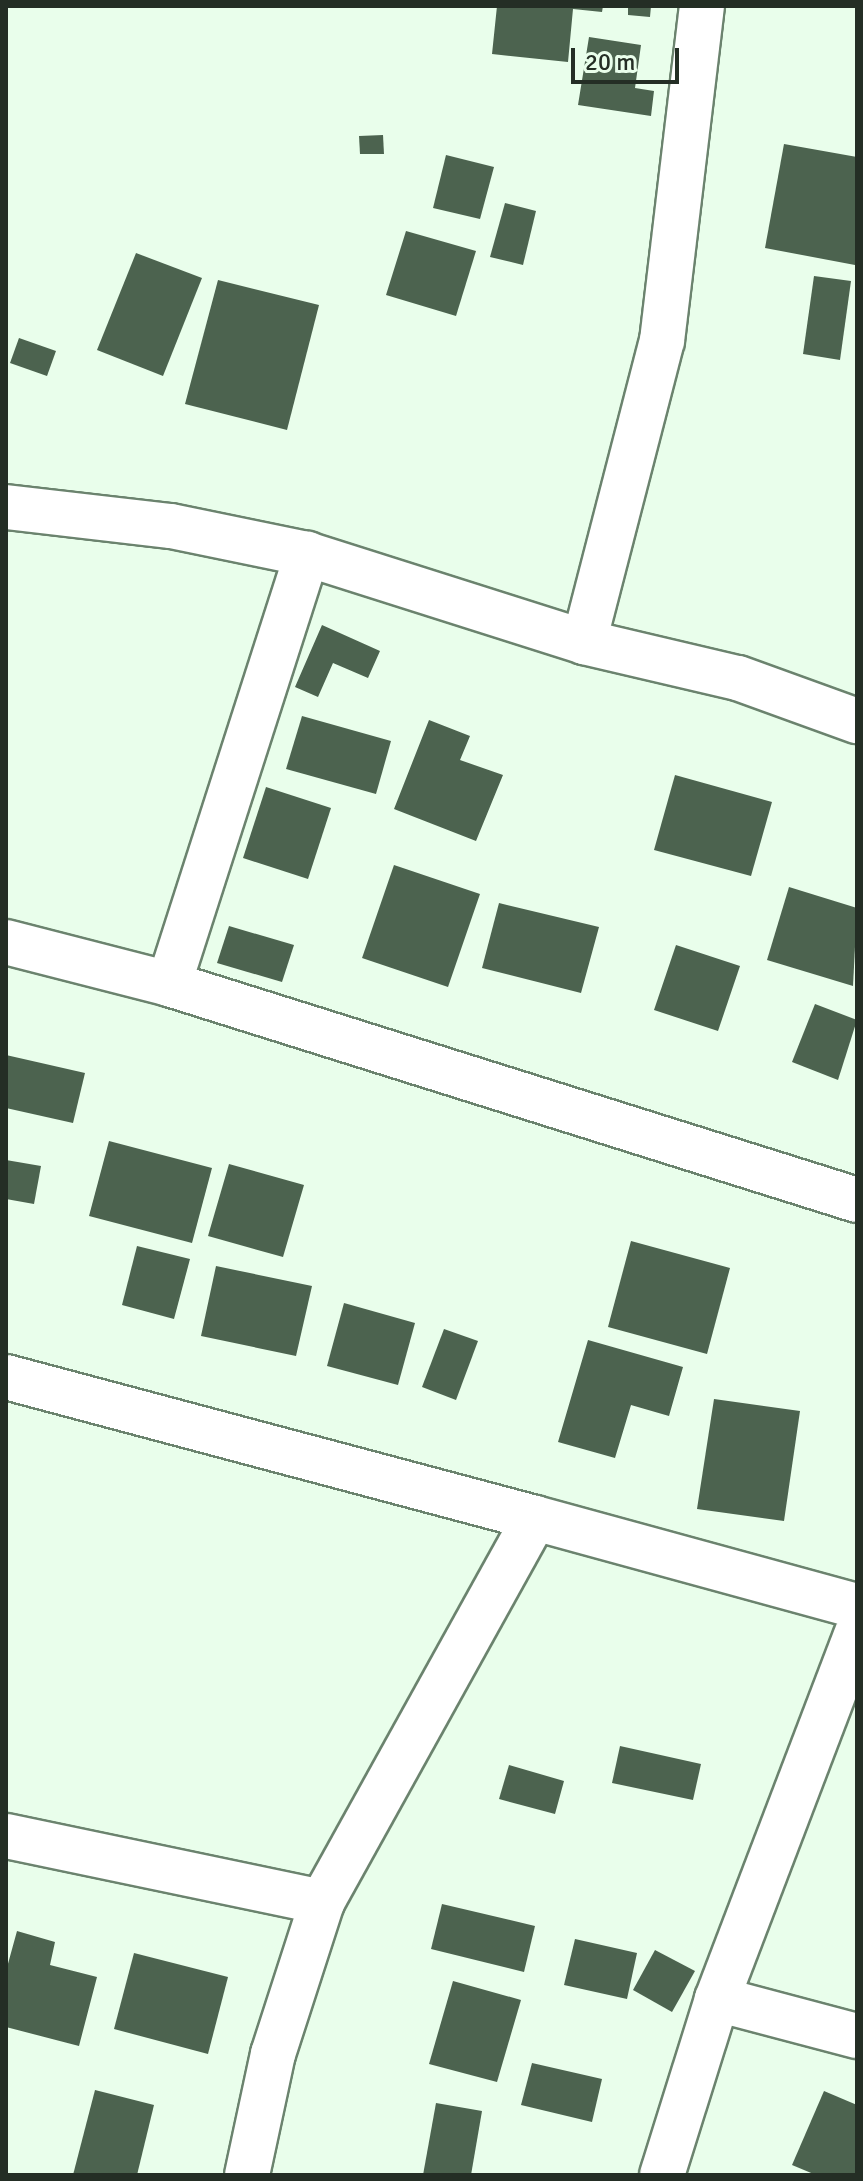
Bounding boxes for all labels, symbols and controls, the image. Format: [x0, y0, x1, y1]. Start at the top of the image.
scale bar [575, 32, 683, 82]
text: 20 m [585, 47, 635, 77]

